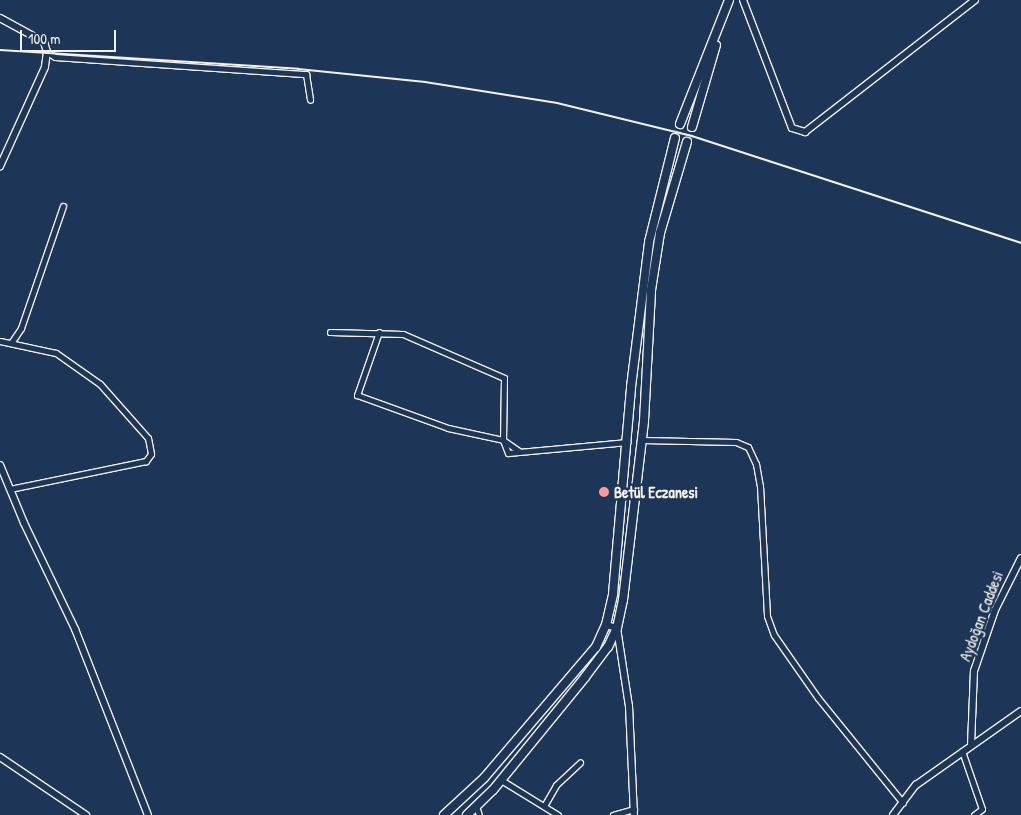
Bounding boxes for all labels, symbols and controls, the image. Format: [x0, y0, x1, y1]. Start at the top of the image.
scale bar [22, 20, 119, 52]
text: 100 m [28, 28, 61, 49]
place label: Betül Eczanesi [614, 482, 698, 502]
marker: Betül Eczanesi [598, 486, 610, 498]
street label: Aydoğan Caddesi [955, 568, 1007, 664]

